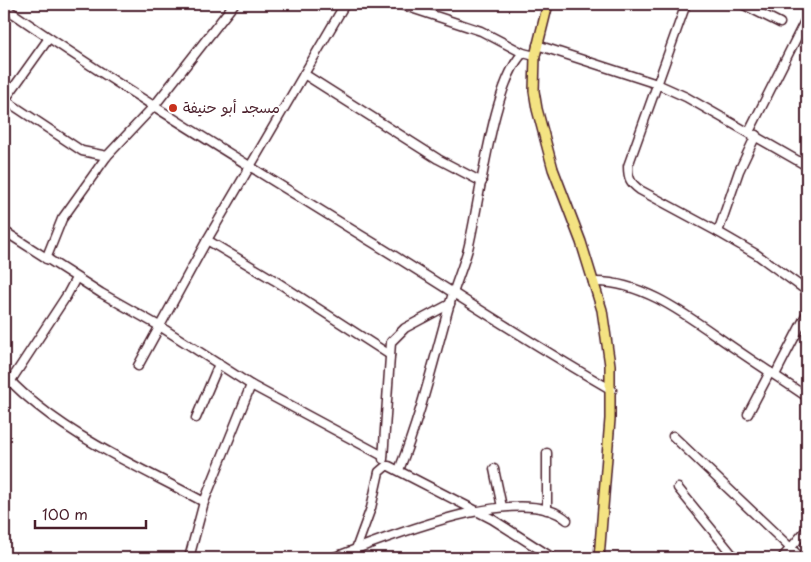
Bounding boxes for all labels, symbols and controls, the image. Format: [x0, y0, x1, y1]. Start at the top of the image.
place label: مسجد أبو حنيفة [183, 95, 280, 118]
marker: مسجد أبو حنيفة [167, 102, 179, 114]
scale bar [35, 497, 146, 529]
text: 100 m [42, 502, 88, 525]

